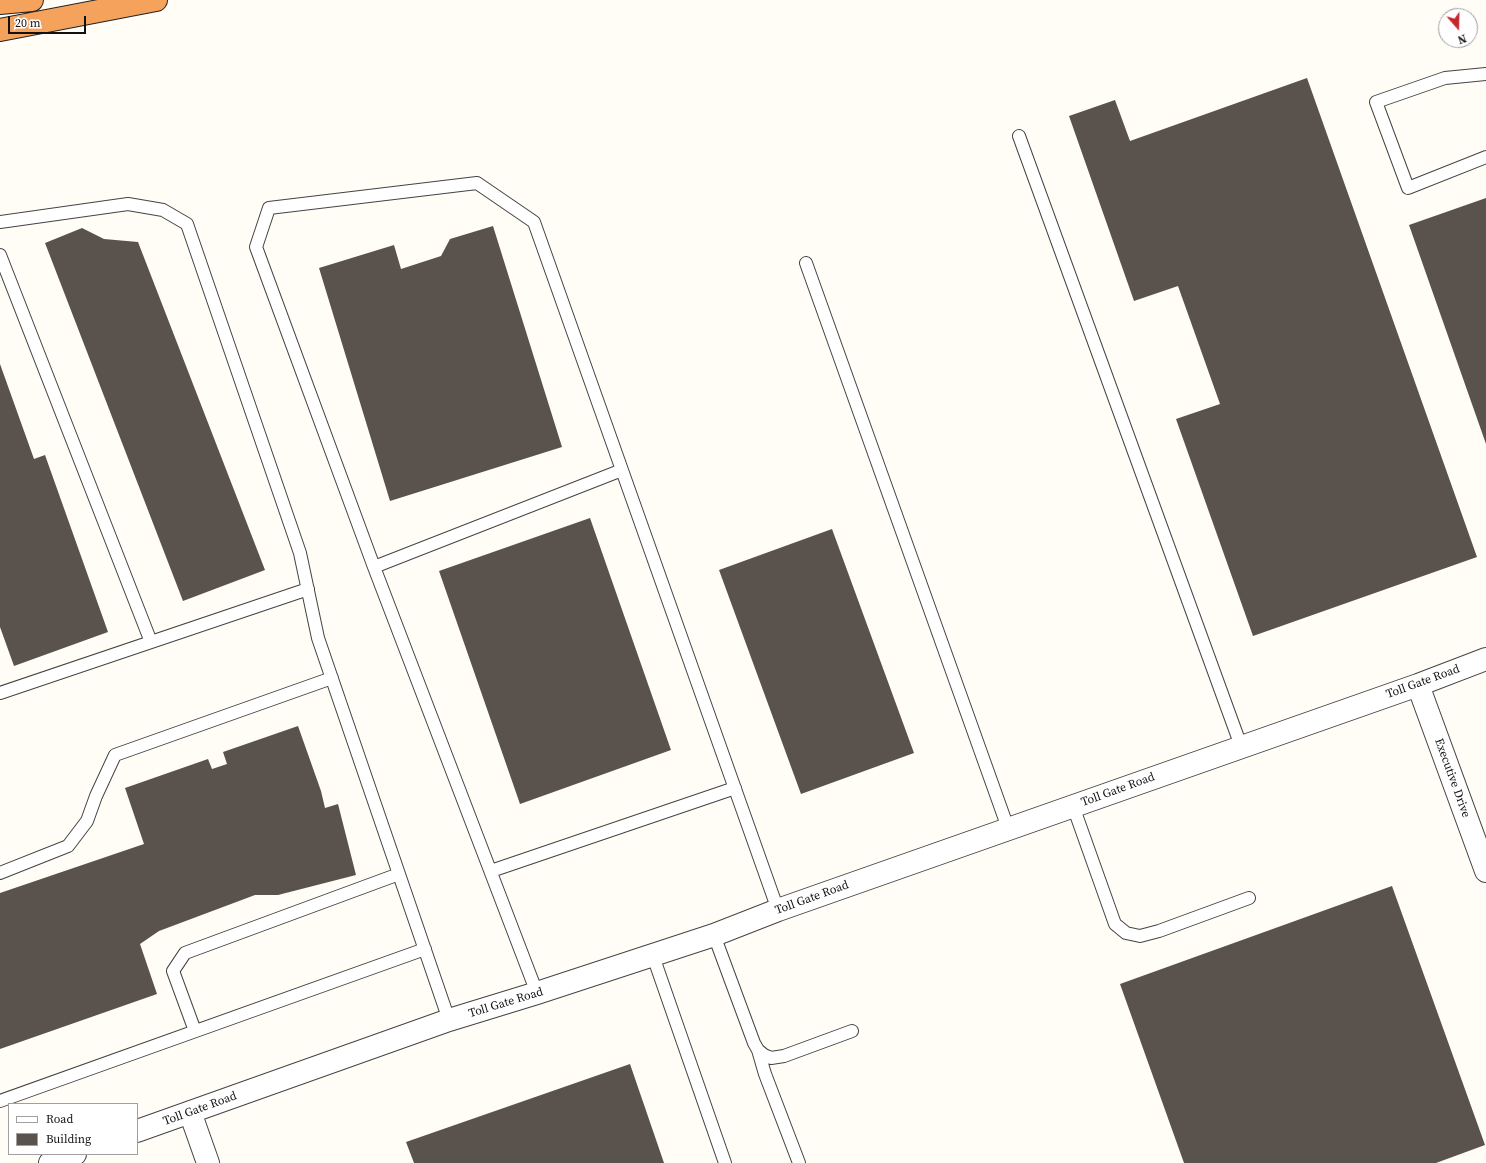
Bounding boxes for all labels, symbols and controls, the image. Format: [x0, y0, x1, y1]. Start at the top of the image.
scale bar [10, 8, 88, 34]
north arrow [1438, 8, 1478, 48]
text: 20 m [15, 15, 41, 31]
text: N [1456, 30, 1468, 47]
street label: Toll Gate Road [1384, 662, 1462, 702]
street label: Executive Drive [1431, 736, 1473, 820]
street label: Toll Gate Road [1079, 770, 1157, 810]
street label: Toll Gate Road [773, 878, 851, 918]
street label: Toll Gate Road [467, 985, 545, 1021]
street label: Toll Gate Road [161, 1089, 239, 1129]
legend [8, 1103, 138, 1155]
text: Road [46, 1111, 73, 1127]
text: Building [46, 1131, 91, 1147]

